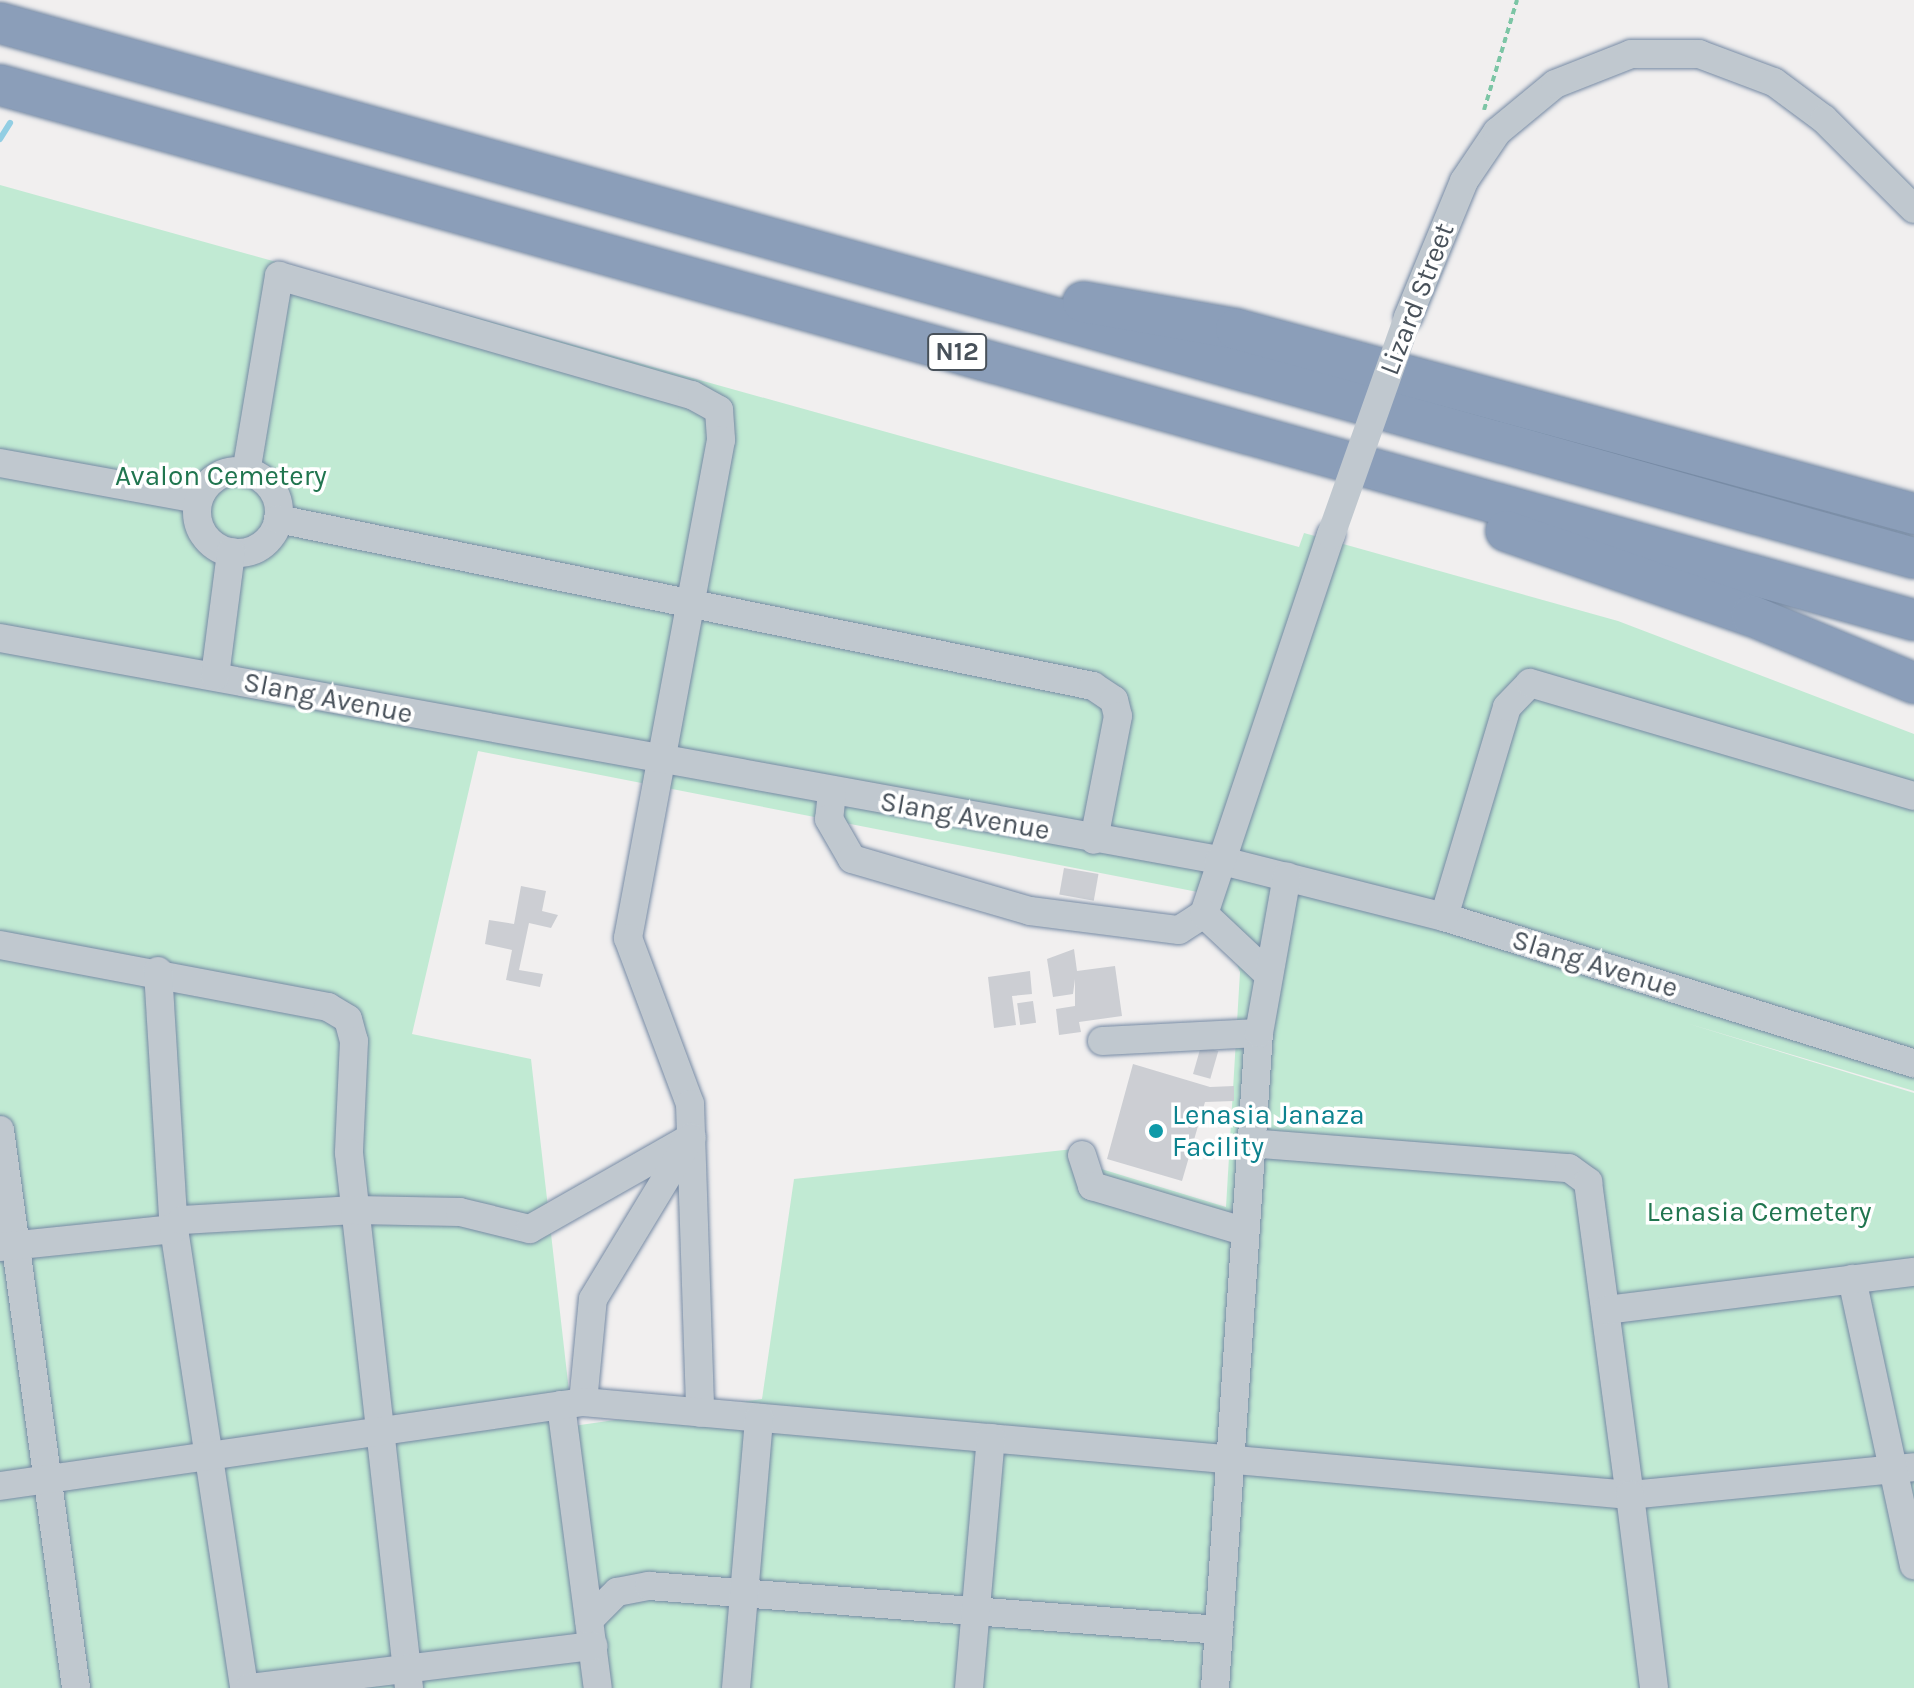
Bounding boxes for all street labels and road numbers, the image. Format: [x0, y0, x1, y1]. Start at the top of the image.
street label: Lizard Street [1373, 218, 1461, 380]
road number: N12 [927, 330, 987, 374]
street label: Slang Avenue [241, 665, 415, 731]
street label: Slang Avenue [878, 785, 1052, 847]
street label: Slang Avenue [1508, 923, 1682, 1005]

